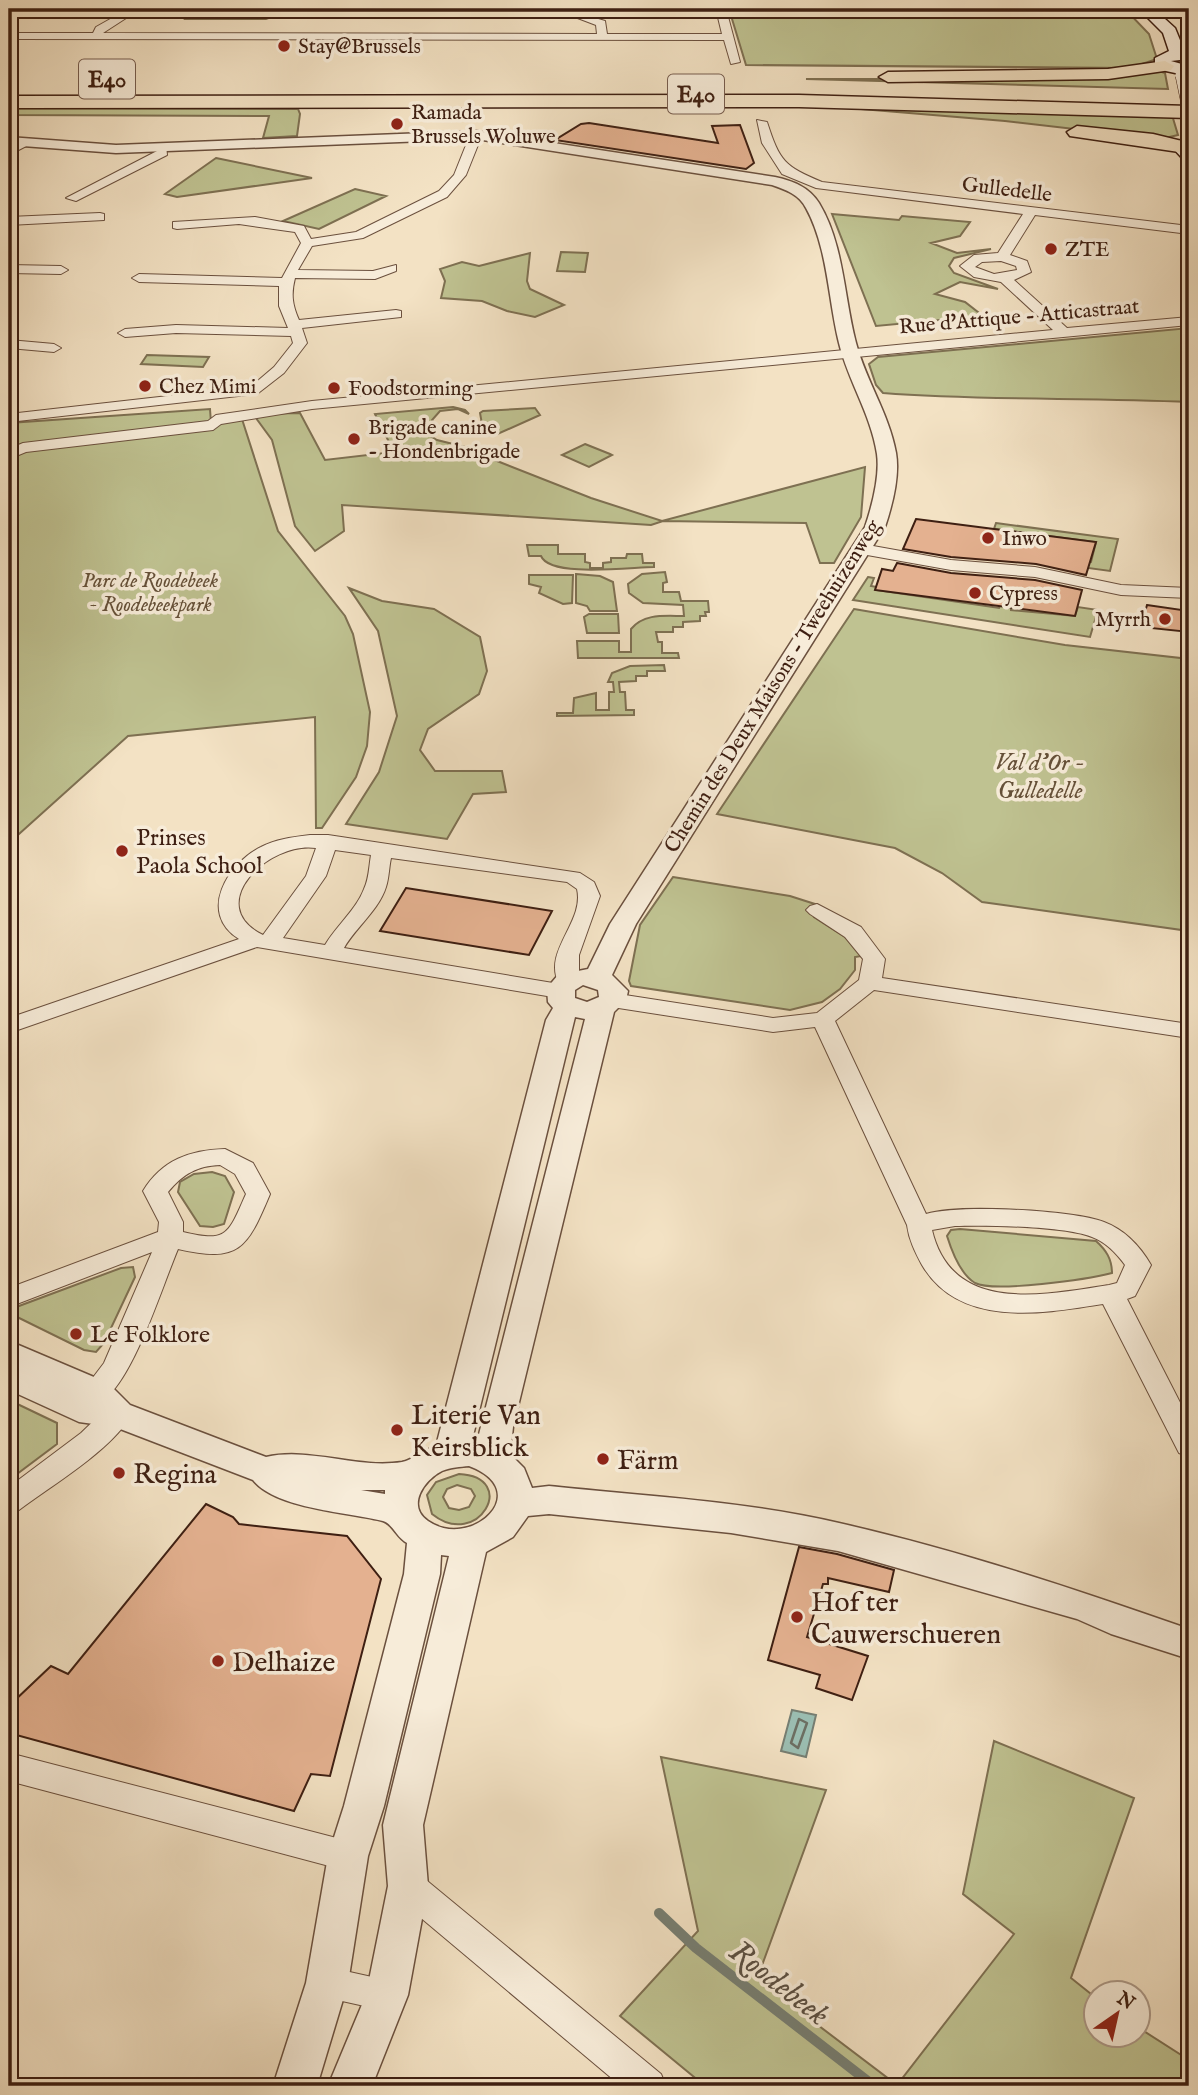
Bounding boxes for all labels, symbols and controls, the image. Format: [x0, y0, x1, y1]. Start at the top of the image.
place label: Stay@Brussels [298, 34, 421, 61]
marker: Stay@Brussels [276, 38, 292, 54]
road number: E40 [79, 60, 135, 99]
road number: E40 [668, 74, 724, 114]
place label: Ramada Brussels Woluwe [411, 100, 556, 151]
marker: Ramada Brussels Woluwe [389, 116, 405, 132]
street label: Gulledelle [960, 172, 1054, 209]
place label: ZTE [1065, 237, 1110, 264]
marker: ZTE [1043, 241, 1059, 257]
street label: Rue d'Attique - Atticastraat [898, 294, 1140, 341]
place label: Chez Mimi [159, 374, 256, 401]
place label: Foodstorming [348, 376, 474, 403]
marker: Chez Mimi [137, 378, 153, 394]
marker: Foodstorming [326, 380, 342, 396]
place label: Brigade canine - Hondenbrigade [368, 415, 521, 466]
marker: Brigade canine - Hondenbrigade [346, 431, 362, 447]
street label: Chemin des Deux Maisons - Tweehuizenweg [659, 515, 888, 859]
place label: Inwo [1002, 526, 1047, 553]
marker: Inwo [980, 530, 996, 546]
park label: Parc de Roodebeek - Roodebeekpark [82, 568, 219, 619]
place label: Cypress [989, 581, 1058, 608]
marker: Cypress [967, 585, 983, 601]
place label: Myrrh [1095, 607, 1151, 634]
marker: Myrrh [1157, 611, 1173, 627]
park label: Val d'Or - Gulledelle [995, 748, 1085, 807]
place label: Prinses Paola School [136, 823, 263, 882]
marker: Prinses Paola School [114, 843, 130, 859]
place label: Le Folklore [90, 1320, 210, 1351]
marker: Le Folklore [68, 1326, 84, 1342]
place label: Literie Van Keirsblick [411, 1399, 541, 1466]
marker: Literie Van Keirsblick [389, 1422, 405, 1438]
place label: Färm [617, 1444, 679, 1479]
marker: Färm [595, 1451, 611, 1467]
place label: Regina [133, 1458, 218, 1493]
marker: Regina [111, 1465, 127, 1481]
place label: Hof ter Cauwerschueren [811, 1586, 1001, 1653]
marker: Hof ter Cauwerschueren [789, 1609, 805, 1625]
place label: Delhaize [232, 1646, 335, 1681]
marker: Delhaize [210, 1653, 226, 1669]
water label: Roodebeek [720, 1932, 837, 2036]
north arrow [1082, 1980, 1152, 2050]
text: N [1111, 1986, 1139, 2016]

